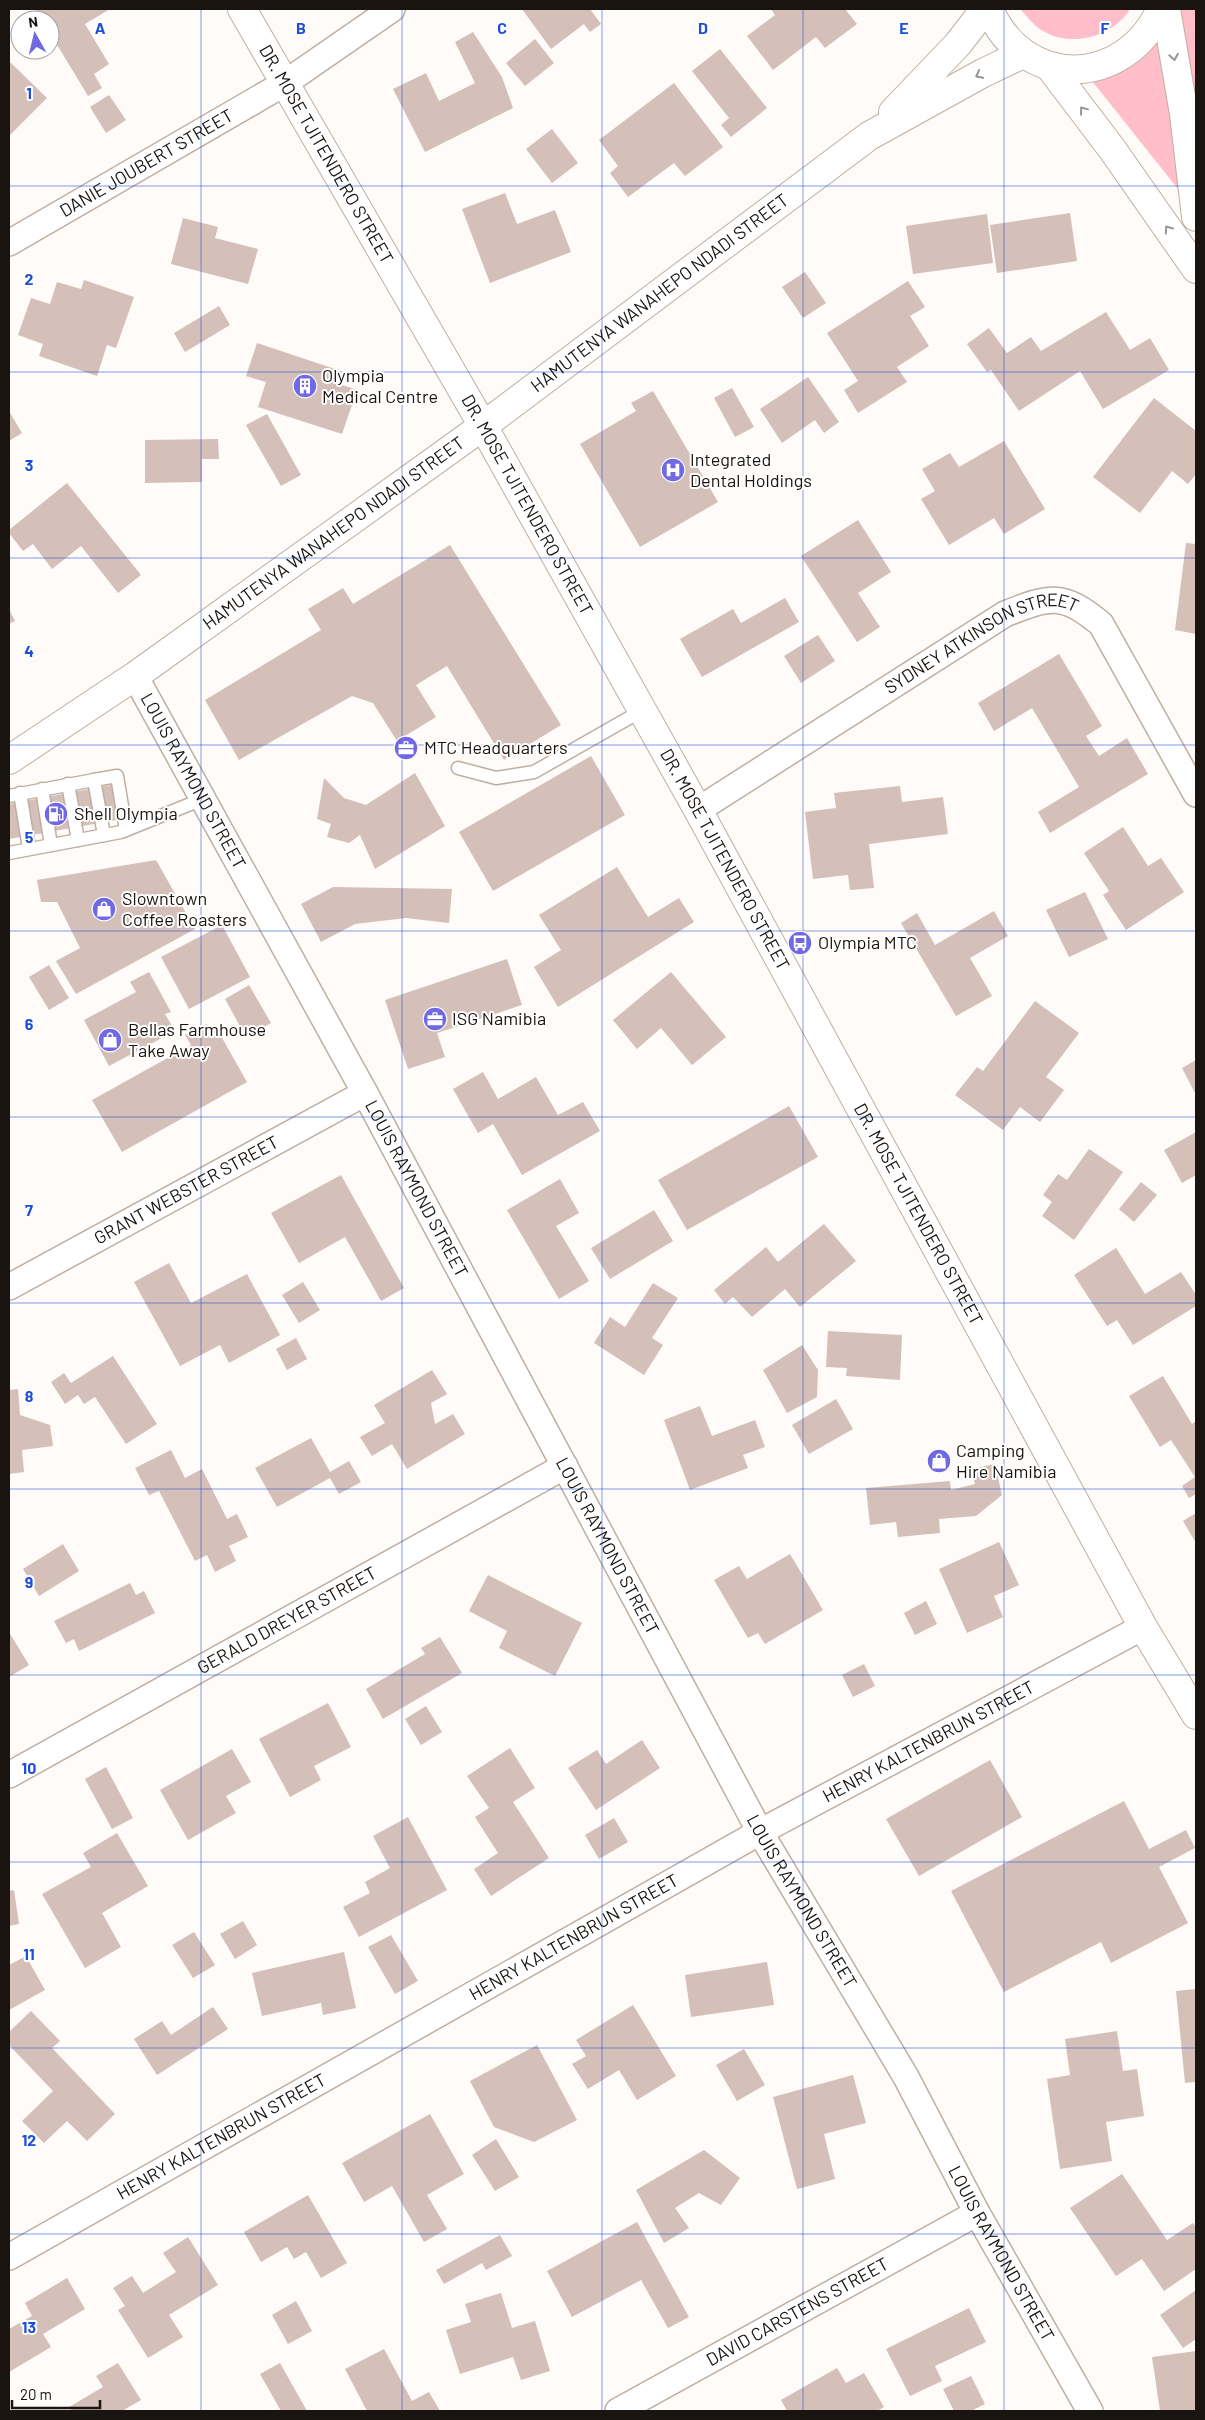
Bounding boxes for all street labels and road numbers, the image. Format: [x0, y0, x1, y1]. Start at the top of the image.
street label: DR. MOSE TJITENDERO STREET [255, 41, 399, 267]
street label: DANIE JOUBERT STREET [56, 104, 237, 221]
street label: HAMUTENYA WANAHEPO NDADI STREET [526, 188, 792, 396]
street label: DR. MOSE TJITENDERO STREET [457, 390, 598, 618]
street label: HAMUTENYA WANAHEPO NDADI STREET [198, 431, 468, 634]
street label: SYDNEY ATKINSON STREET [880, 588, 1083, 698]
street label: LOUIS RAYMOND STREET [136, 689, 251, 872]
street label: DR. MOSE TJITENDERO STREET [656, 745, 795, 974]
street label: LOUIS RAYMOND STREET [361, 1096, 473, 1281]
street label: DR. MOSE TJITENDERO STREET [850, 1099, 988, 1328]
street label: GRANT WEBSTER STREET [90, 1130, 282, 1249]
street label: LOUIS RAYMOND STREET [552, 1453, 664, 1638]
street label: GERALD DREYER STREET [193, 1561, 380, 1678]
street label: HENRY KALTENBRUN STREET [818, 1675, 1038, 1807]
street label: LOUIS RAYMOND STREET [743, 1811, 862, 1991]
street label: HENRY KALTENBRUN STREET [465, 1869, 682, 2004]
street label: HENRY KALTENBRUN STREET [112, 2068, 329, 2204]
street label: LOUIS RAYMOND STREET [944, 2162, 1060, 2345]
street label: DAVID CARSTENS STREET [702, 2252, 892, 2370]

